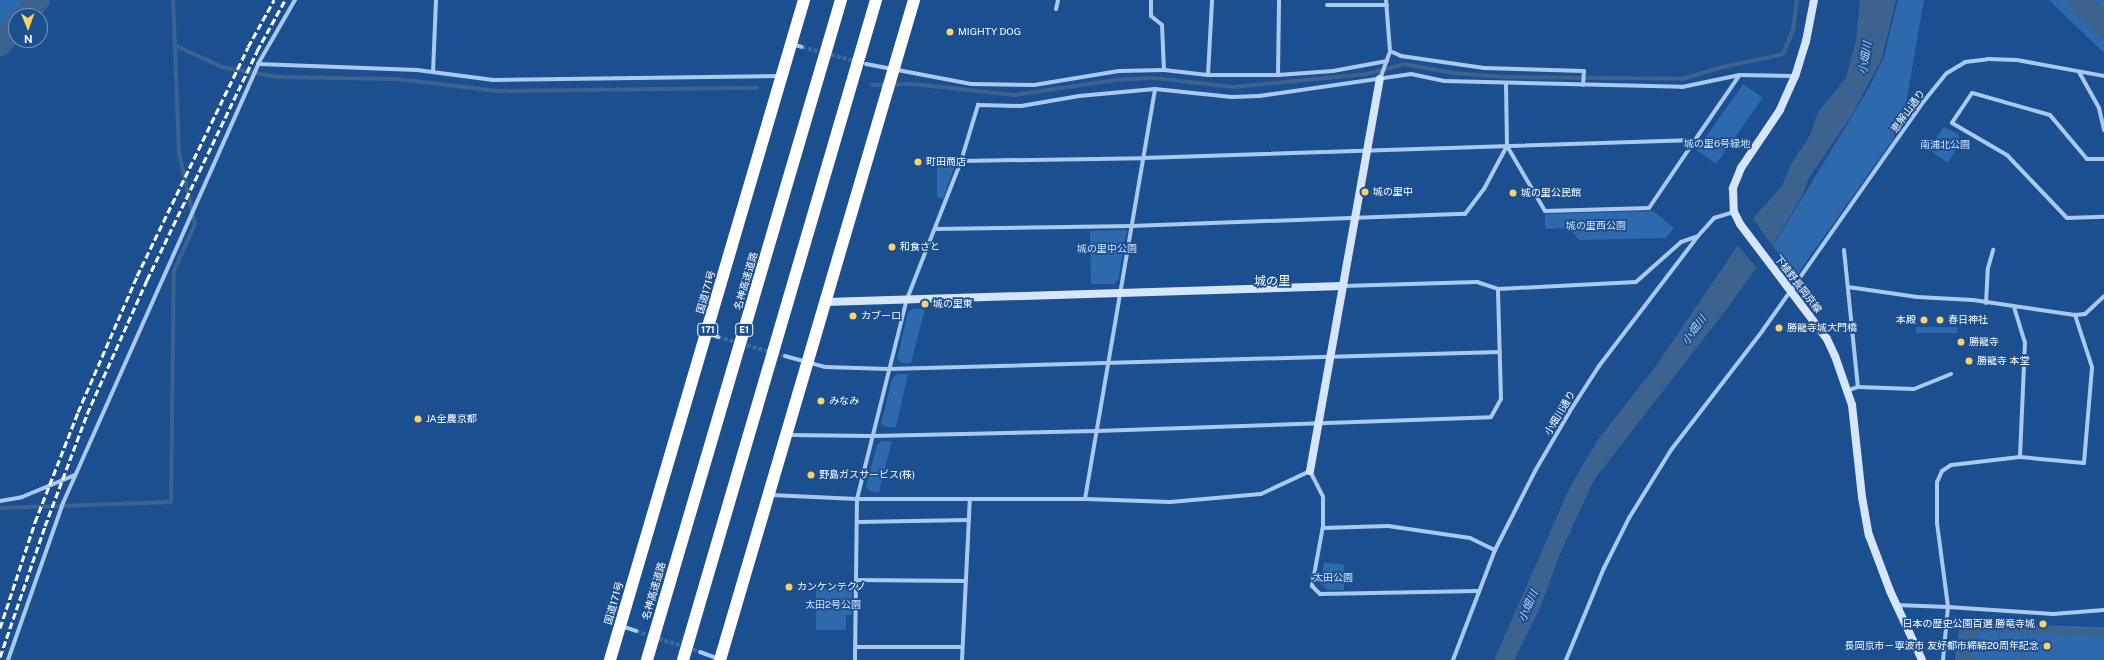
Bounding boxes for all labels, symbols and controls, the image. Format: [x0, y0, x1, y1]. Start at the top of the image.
north arrow [8, 8, 48, 48]
place label: MIGHTY DOG [958, 26, 1021, 38]
marker: MIGHTY DOG [945, 27, 955, 37]
text: N [24, 33, 33, 45]
water label: 小畑川 [1856, 41, 1874, 75]
street label: 恵解山通り [1888, 87, 1928, 135]
park label: 城の里6号緑地 [1684, 138, 1750, 150]
park label: 南浦北公園 [1920, 139, 1970, 151]
place label: 町田商店 [926, 156, 966, 168]
marker: 町田商店 [913, 157, 923, 167]
place label: 城の里中 [1373, 186, 1413, 198]
marker: 城の里中 [1360, 187, 1370, 197]
place label: 城の里公民館 [1521, 187, 1581, 199]
marker: 城の里公民館 [1508, 188, 1518, 198]
park label: 城の里西公園 [1566, 220, 1626, 232]
place label: 和食さと [900, 241, 940, 253]
marker: 和食さと [887, 242, 897, 252]
park label: 城の里中公園 [1077, 243, 1137, 255]
street label: 名神高速道路 [732, 251, 760, 311]
street label: 下植野長岡京線 [1772, 253, 1824, 315]
street label: 国道171号 [694, 269, 718, 315]
district label: 城の里 [1254, 275, 1290, 289]
place label: 城の里東 [933, 298, 973, 310]
marker: 城の里東 [920, 299, 930, 309]
place label: カブーロ [861, 310, 901, 322]
marker: カブーロ [848, 311, 858, 321]
water label: 小畑川 [1679, 313, 1709, 347]
place label: 本殿 [1896, 314, 1916, 326]
place label: 春日神社 [1948, 314, 1988, 326]
marker: 本殿 [1919, 315, 1929, 325]
marker: 春日神社 [1935, 315, 1945, 325]
place label: 勝龍寺城大門橋 [1787, 322, 1857, 334]
road number: 171 [697, 323, 719, 337]
road number: E1 [735, 323, 753, 337]
marker: 勝龍寺城大門橋 [1774, 323, 1784, 333]
place label: 勝龍寺 [1969, 336, 1999, 348]
marker: 勝龍寺 [1956, 337, 1966, 347]
place label: 勝龍寺 本堂 [1977, 355, 2029, 367]
marker: 勝龍寺 本堂 [1964, 356, 1974, 366]
street label: 小畑川通り [1542, 388, 1578, 438]
place label: みなみ [829, 395, 859, 407]
marker: みなみ [816, 396, 826, 406]
place label: JA全農京都 [426, 413, 477, 425]
marker: JA全農京都 [413, 414, 423, 424]
place label: 野島ガスサービス(株) [819, 469, 915, 481]
marker: 野島ガスサービス(株) [806, 470, 816, 480]
street label: 名神高速道路 [640, 561, 668, 621]
park label: 太田公園 [1313, 572, 1353, 584]
street label: 国道171号 [602, 580, 626, 626]
place label: カンケンテクノ [797, 581, 867, 593]
marker: カンケンテクノ [784, 582, 794, 592]
water label: 小畑川 [1515, 588, 1541, 624]
park label: 太田2号公園 [805, 599, 861, 611]
place label: 日本の歴史公園百選 勝竜寺城 [1903, 618, 2035, 630]
marker: 日本の歴史公園百選 勝竜寺城 [2038, 619, 2048, 629]
place label: 長岡京市－寧波市 友好都市締結20周年記念 [1844, 640, 2039, 652]
marker: 長岡京市－寧波市 友好都市締結20周年記念 [2042, 641, 2052, 651]

